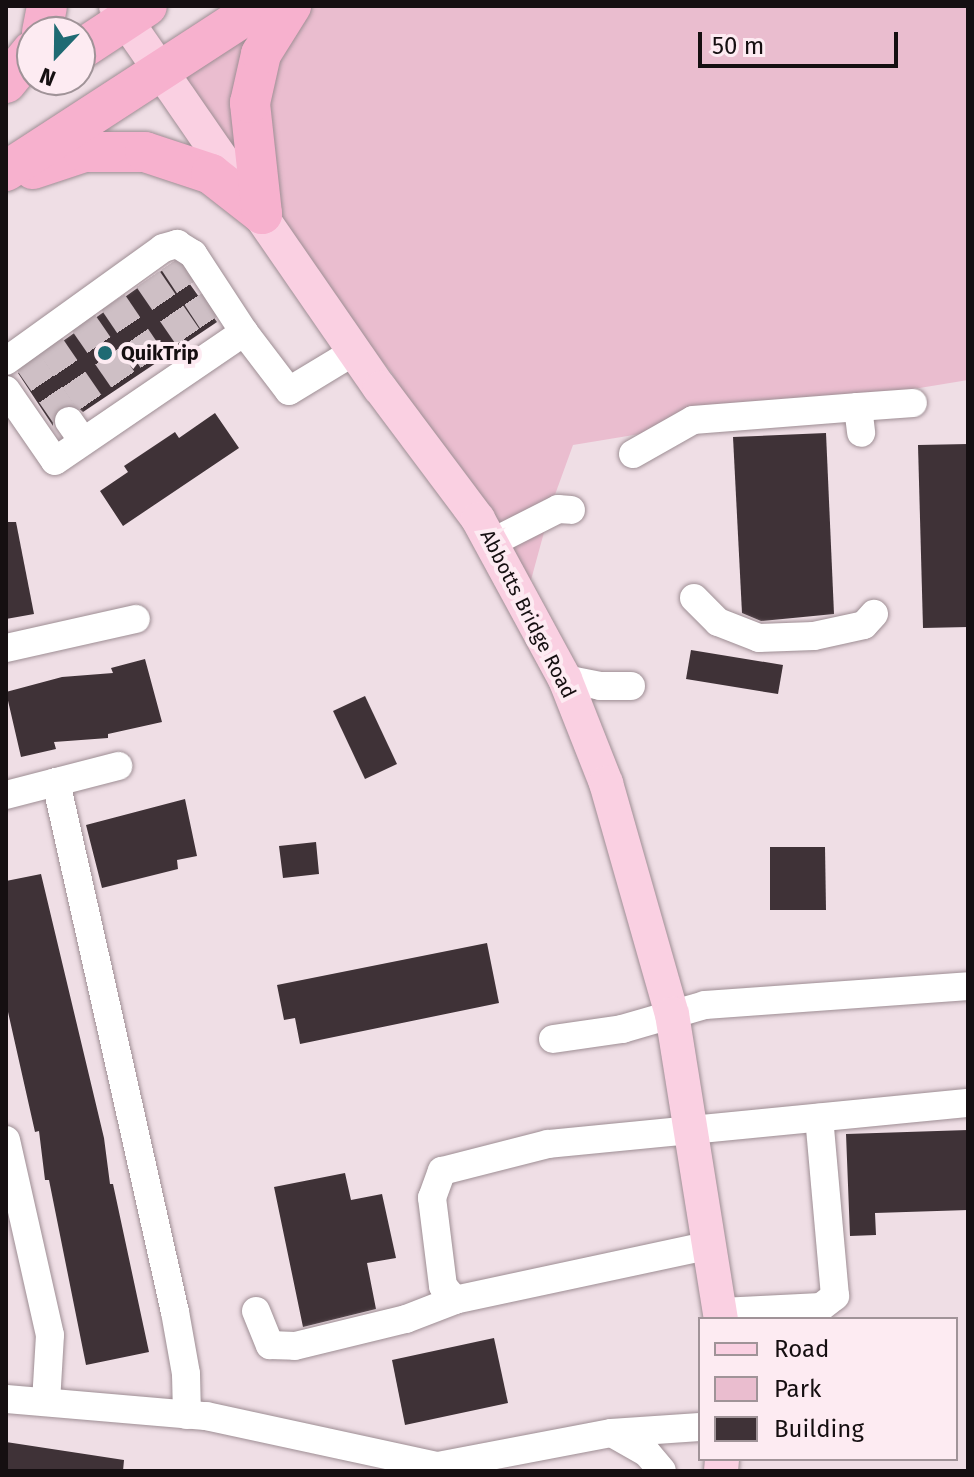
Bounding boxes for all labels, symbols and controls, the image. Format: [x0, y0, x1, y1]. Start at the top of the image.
north arrow [16, 16, 96, 96]
scale bar [702, 16, 902, 66]
text: 50 m [712, 32, 764, 60]
text: N [36, 62, 59, 92]
place label: QuikTrip [121, 341, 199, 365]
marker: QuikTrip [96, 344, 114, 362]
street label: Abbotts Bridge Road [475, 526, 581, 702]
legend [698, 1317, 958, 1461]
text: Road [774, 1335, 829, 1363]
text: Park [774, 1375, 821, 1403]
text: Building [774, 1415, 864, 1443]

